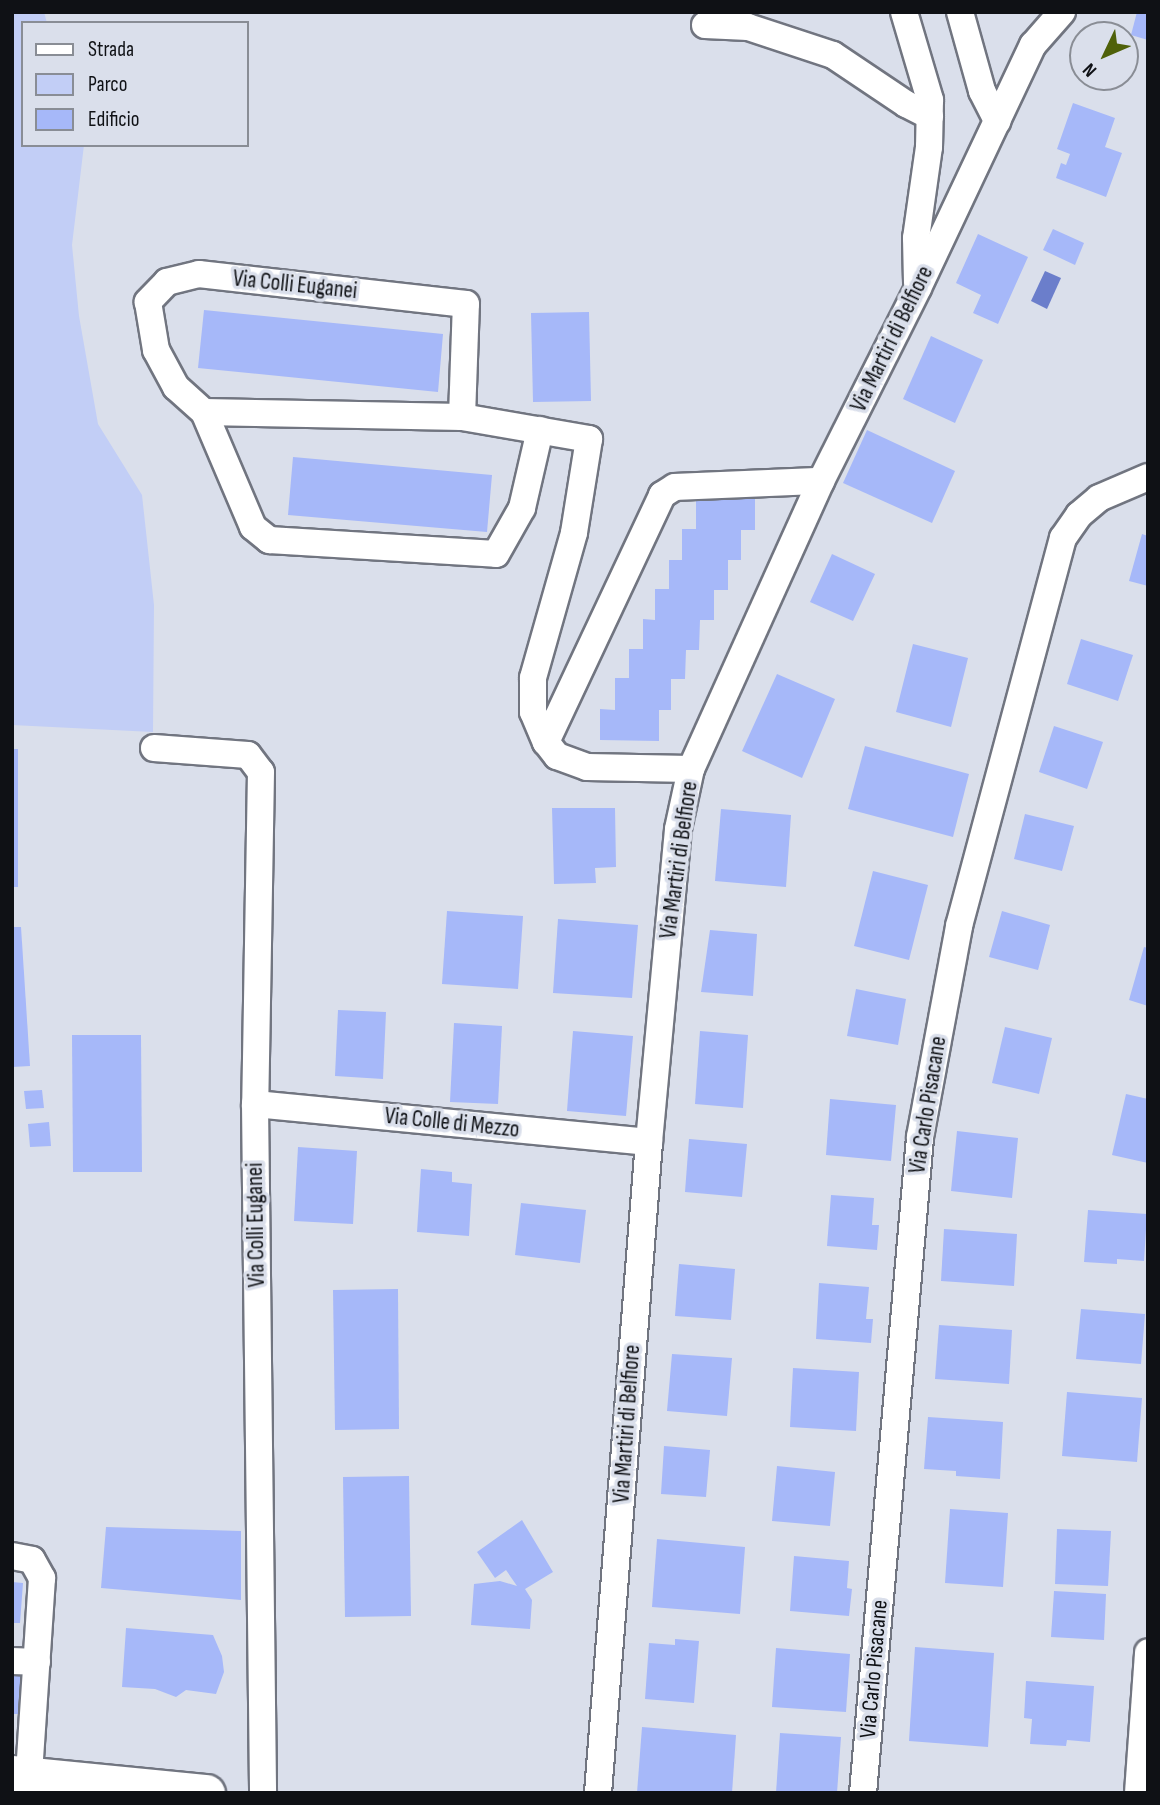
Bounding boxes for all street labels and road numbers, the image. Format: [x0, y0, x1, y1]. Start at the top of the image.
street label: Via Martiri di Belfiore [845, 262, 939, 416]
street label: Via Colli Euganei [232, 265, 358, 305]
street label: Via Martiri di Belfiore [654, 779, 704, 941]
street label: Via Carlo Pisacane [904, 1034, 952, 1176]
street label: Via Colle di Mezzo [383, 1102, 521, 1144]
street label: Via Colli Euganei [241, 1162, 271, 1288]
street label: Via Martiri di Belfiore [608, 1344, 646, 1504]
street label: Via Carlo Pisacane [854, 1599, 894, 1739]

